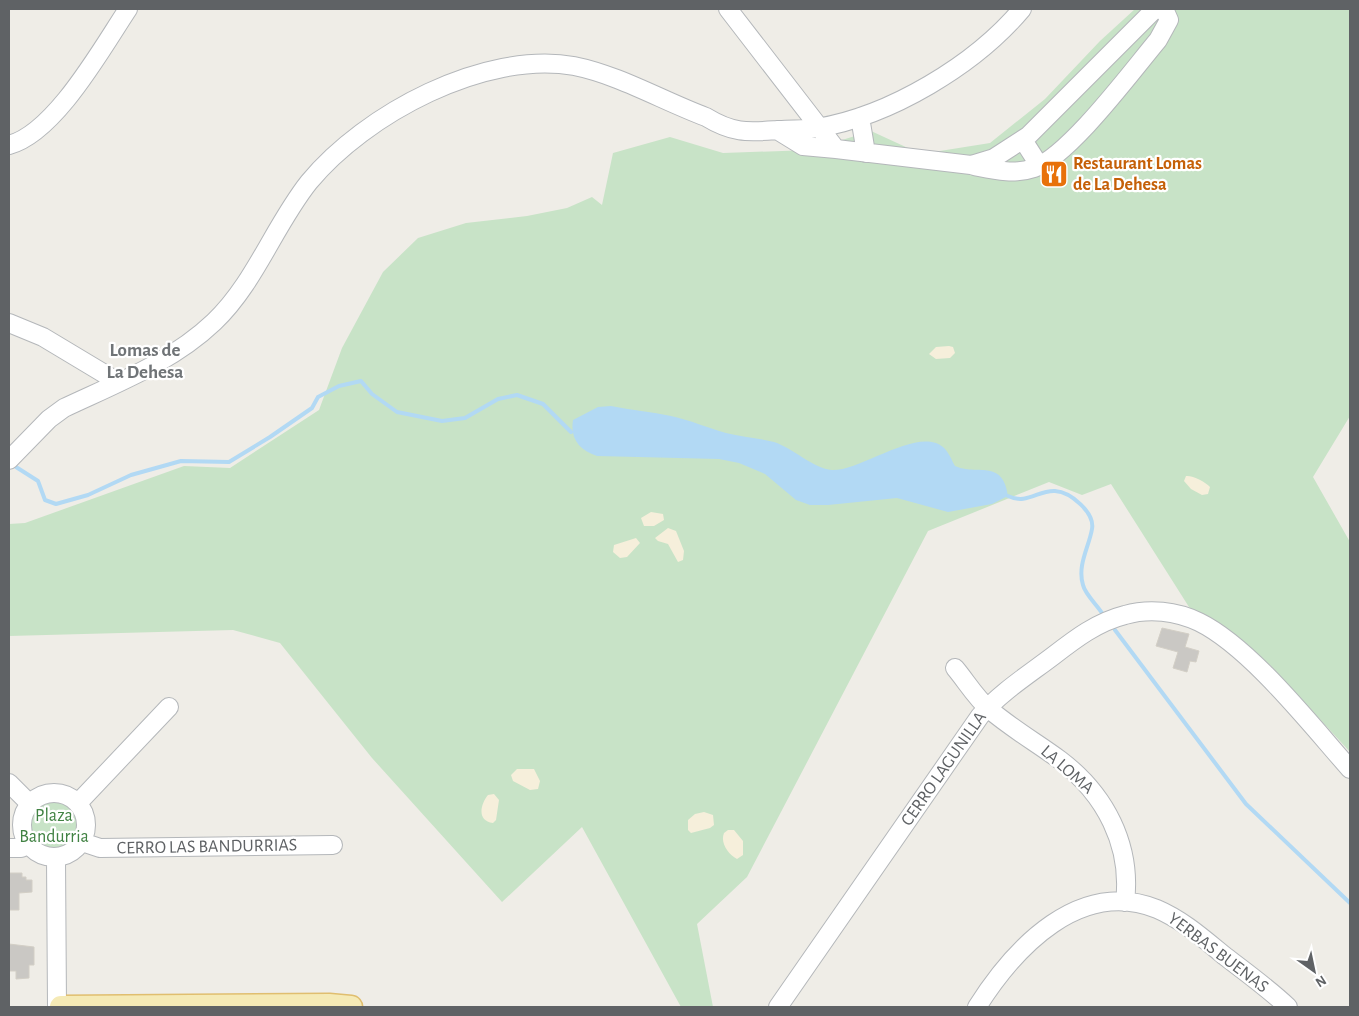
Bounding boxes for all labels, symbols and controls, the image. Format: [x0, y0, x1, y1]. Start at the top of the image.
place label: Restaurant Lomas de La Dehesa [1073, 155, 1202, 194]
restaurant icon: Restaurant Lomas de La Dehesa [1039, 159, 1069, 189]
district label: Lomas de La Dehesa [106, 341, 184, 382]
street label: CERRO LAGUNILLA [898, 708, 990, 829]
street label: LA LOMA [1037, 742, 1097, 798]
park label: Plaza Bandurria [19, 807, 89, 846]
street label: CERRO LAS BANDURRIAS [117, 836, 297, 858]
street label: YERBAS BUENAS [1164, 910, 1272, 996]
north arrow [1289, 946, 1339, 996]
text: N [1313, 973, 1328, 990]

